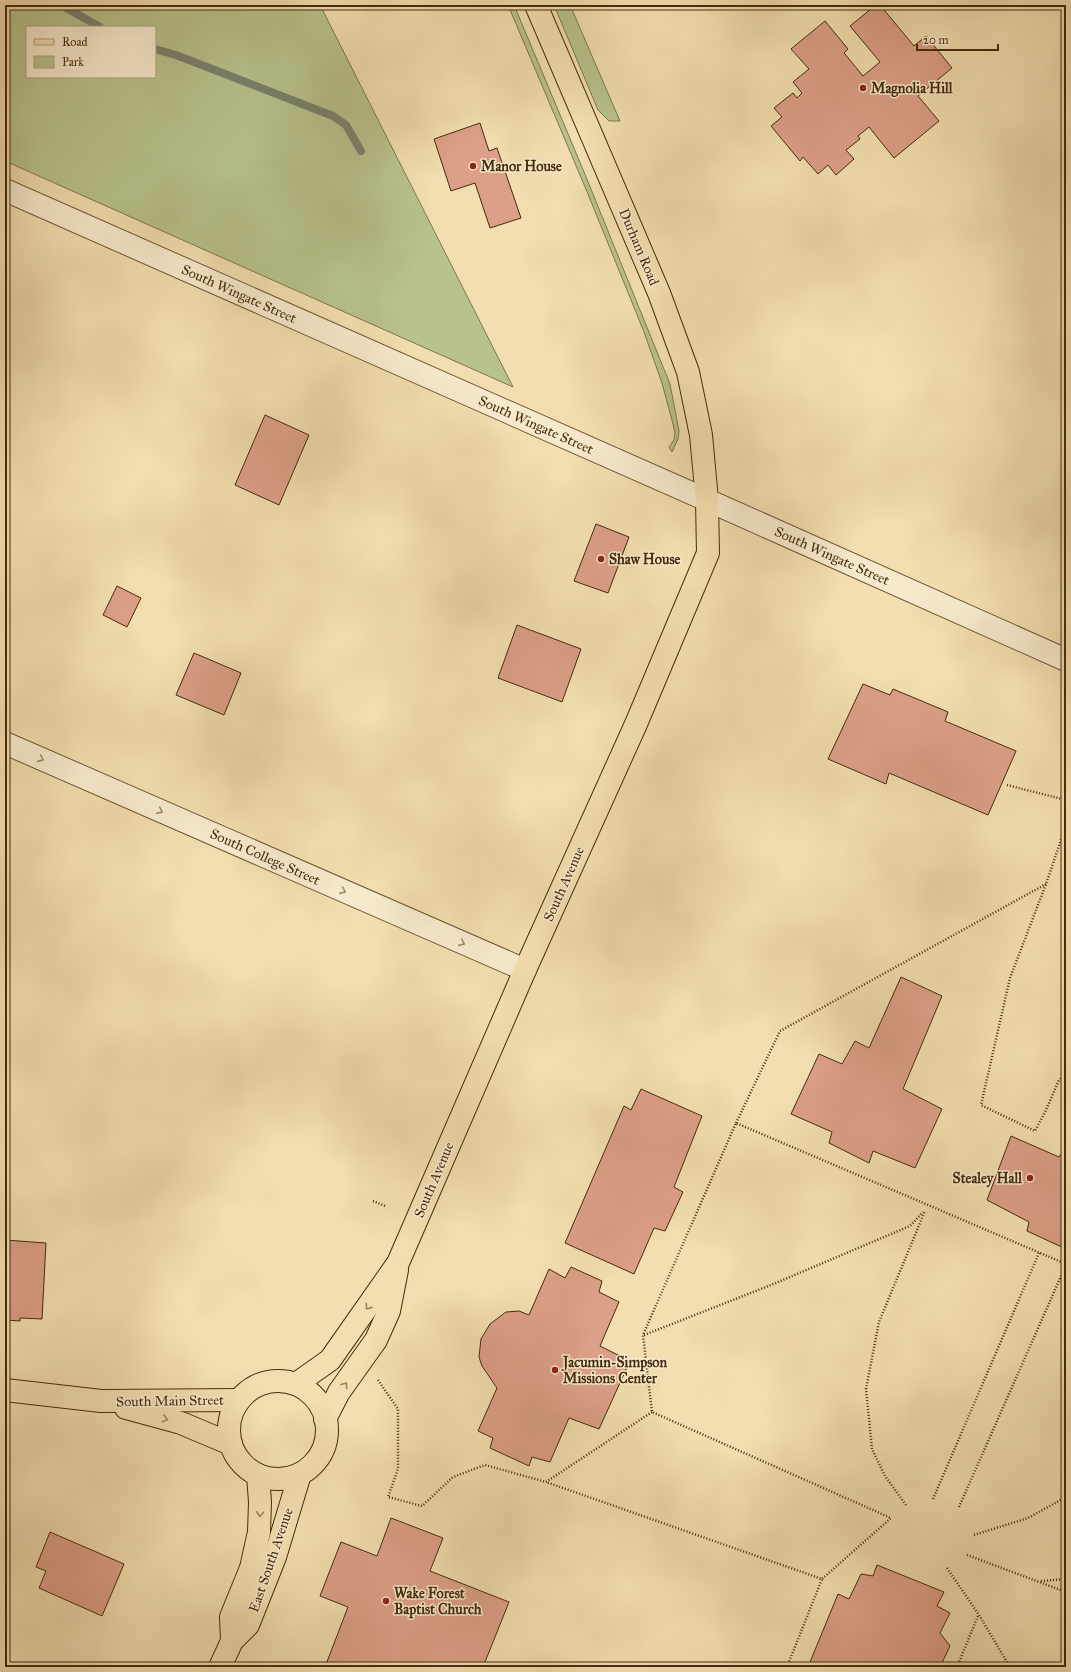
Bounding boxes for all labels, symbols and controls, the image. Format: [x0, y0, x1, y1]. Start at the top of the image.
legend [26, 26, 156, 78]
scale bar [917, 26, 998, 52]
text: 20 m [923, 33, 949, 47]
text: Road [62, 35, 88, 49]
text: Park [62, 55, 84, 69]
place label: Magnolia Hill [871, 80, 954, 98]
marker: Magnolia Hill [858, 83, 868, 93]
place label: Manor House [481, 158, 562, 175]
marker: Manor House [468, 161, 478, 171]
street label: Durham Road [615, 206, 663, 288]
street label: South Wingate Street [179, 261, 299, 327]
street label: South Wingate Street [476, 392, 596, 458]
street label: South Wingate Street [772, 523, 892, 589]
place label: Shaw House [609, 551, 681, 568]
marker: Shaw House [596, 554, 606, 564]
one-way arrow [36, 754, 44, 762]
one-way arrow [155, 806, 163, 814]
street label: South College Street [207, 825, 323, 889]
street label: South Avenue [540, 844, 588, 924]
one-way arrow [339, 886, 346, 894]
one-way arrow [458, 939, 465, 947]
street label: South Avenue [410, 1139, 458, 1220]
place label: Stealey Hall [953, 1170, 1023, 1188]
marker: Stealey Hall [1025, 1173, 1035, 1183]
one-way arrow [366, 1302, 373, 1309]
place label: Jacumin-Simpson Missions Center [561, 1354, 667, 1387]
marker: Jacumin-Simpson Missions Center [550, 1365, 560, 1375]
one-way arrow [340, 1383, 347, 1390]
street label: South Main Street [116, 1392, 224, 1410]
one-way arrow [161, 1414, 168, 1423]
street label: East South Avenue [245, 1505, 297, 1615]
one-way arrow [255, 1511, 264, 1517]
place label: Wake Forest Baptist Church [394, 1585, 482, 1619]
marker: Wake Forest Baptist Church [381, 1596, 391, 1606]

